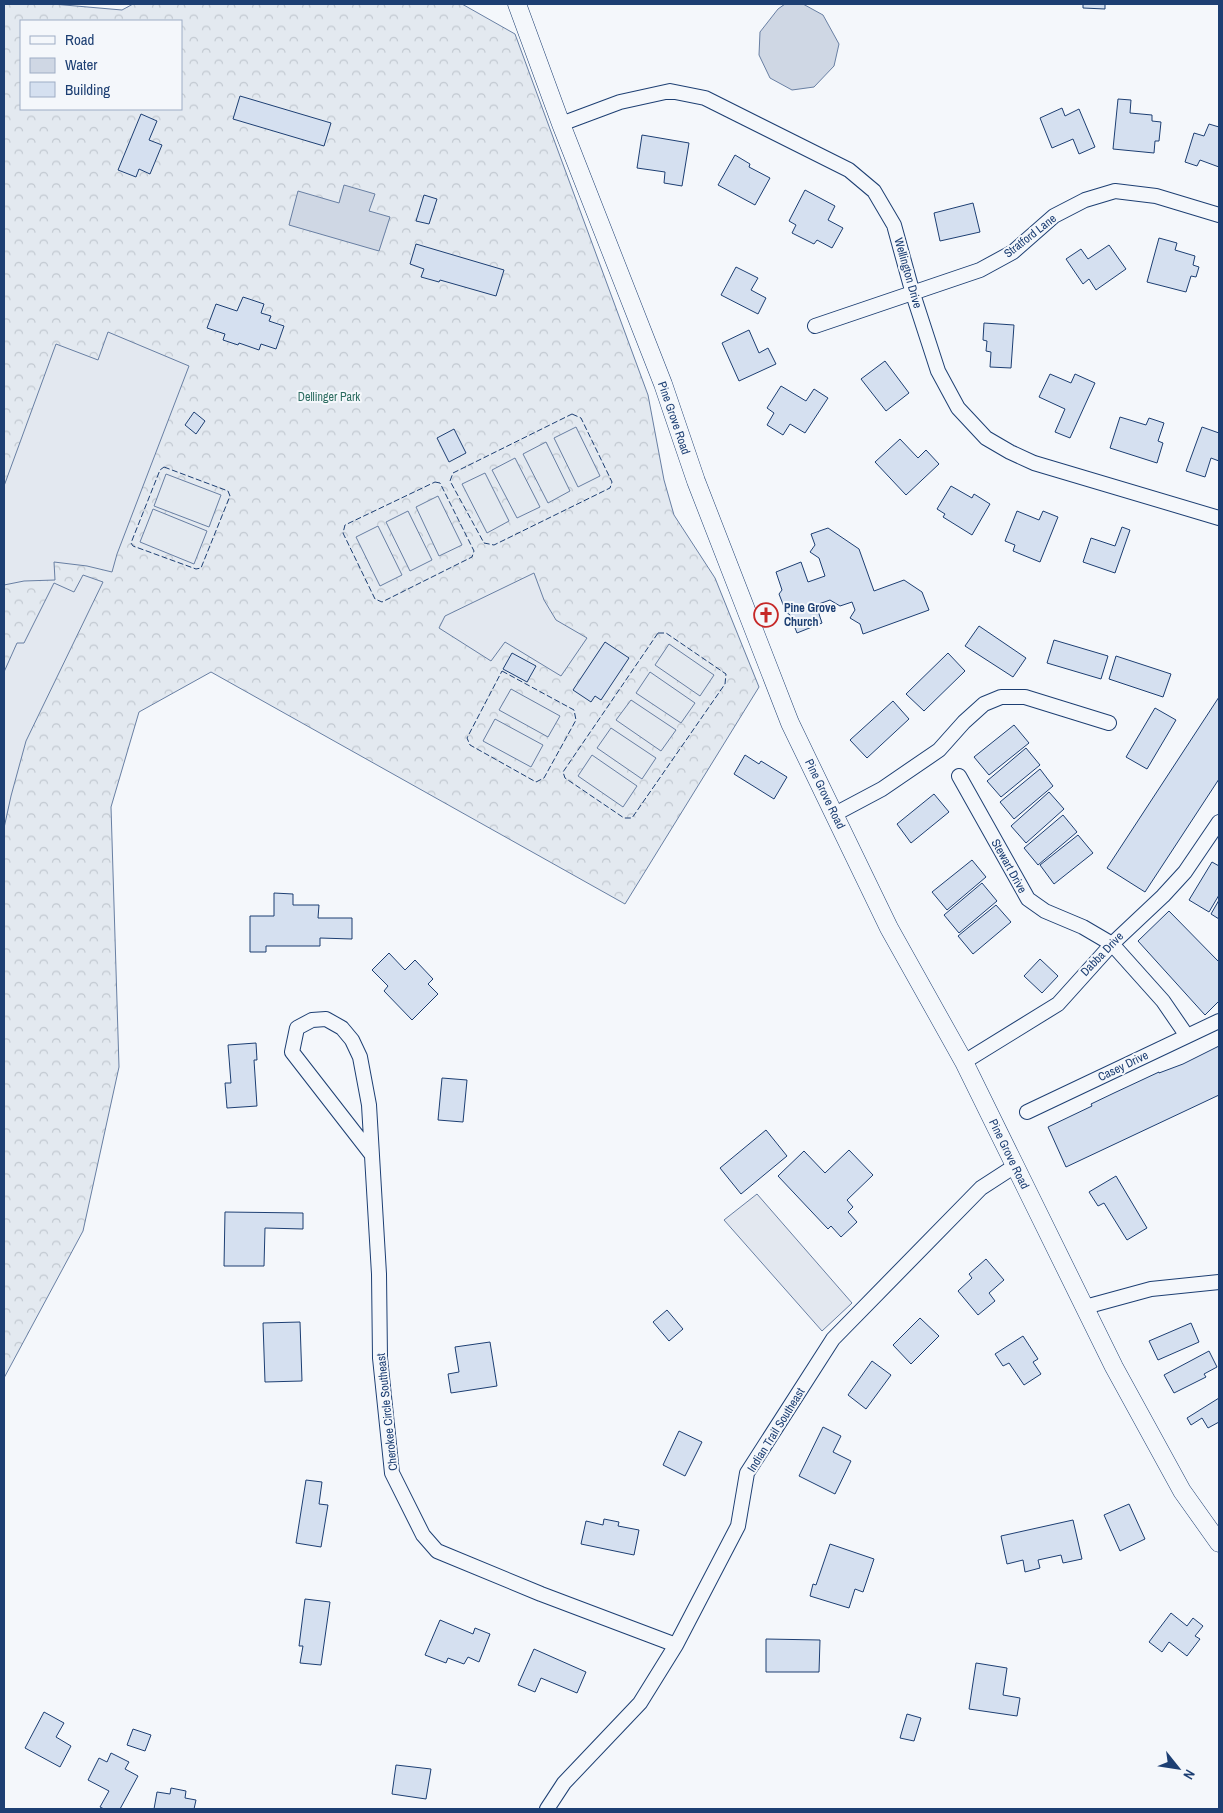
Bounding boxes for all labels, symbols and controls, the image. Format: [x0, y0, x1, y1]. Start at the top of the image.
legend [20, 20, 182, 110]
text: Road [65, 29, 94, 50]
text: Water [65, 54, 97, 75]
text: Building [65, 79, 110, 100]
street label: Stratford Lane [1000, 210, 1060, 262]
street label: Wellington Drive [890, 236, 926, 310]
street label: Pine Grove Road [654, 379, 694, 457]
park label: Dellinger Park [298, 389, 360, 405]
place label: Pine Grove Church [784, 600, 836, 630]
church icon: Pine Grove Church [753, 602, 779, 628]
street label: Pine Grove Road [801, 756, 849, 832]
street label: Stewart Drive [988, 836, 1030, 896]
street label: Dabba Drive [1077, 929, 1127, 979]
street label: Casey Drive [1095, 1047, 1151, 1085]
street label: Pine Grove Road [985, 1116, 1033, 1192]
street label: Cherokee Circle Southeast [373, 1352, 401, 1472]
street label: Indian Trail Southeast [744, 1385, 808, 1475]
north arrow [1153, 1743, 1203, 1793]
text: N [1179, 1766, 1199, 1783]

